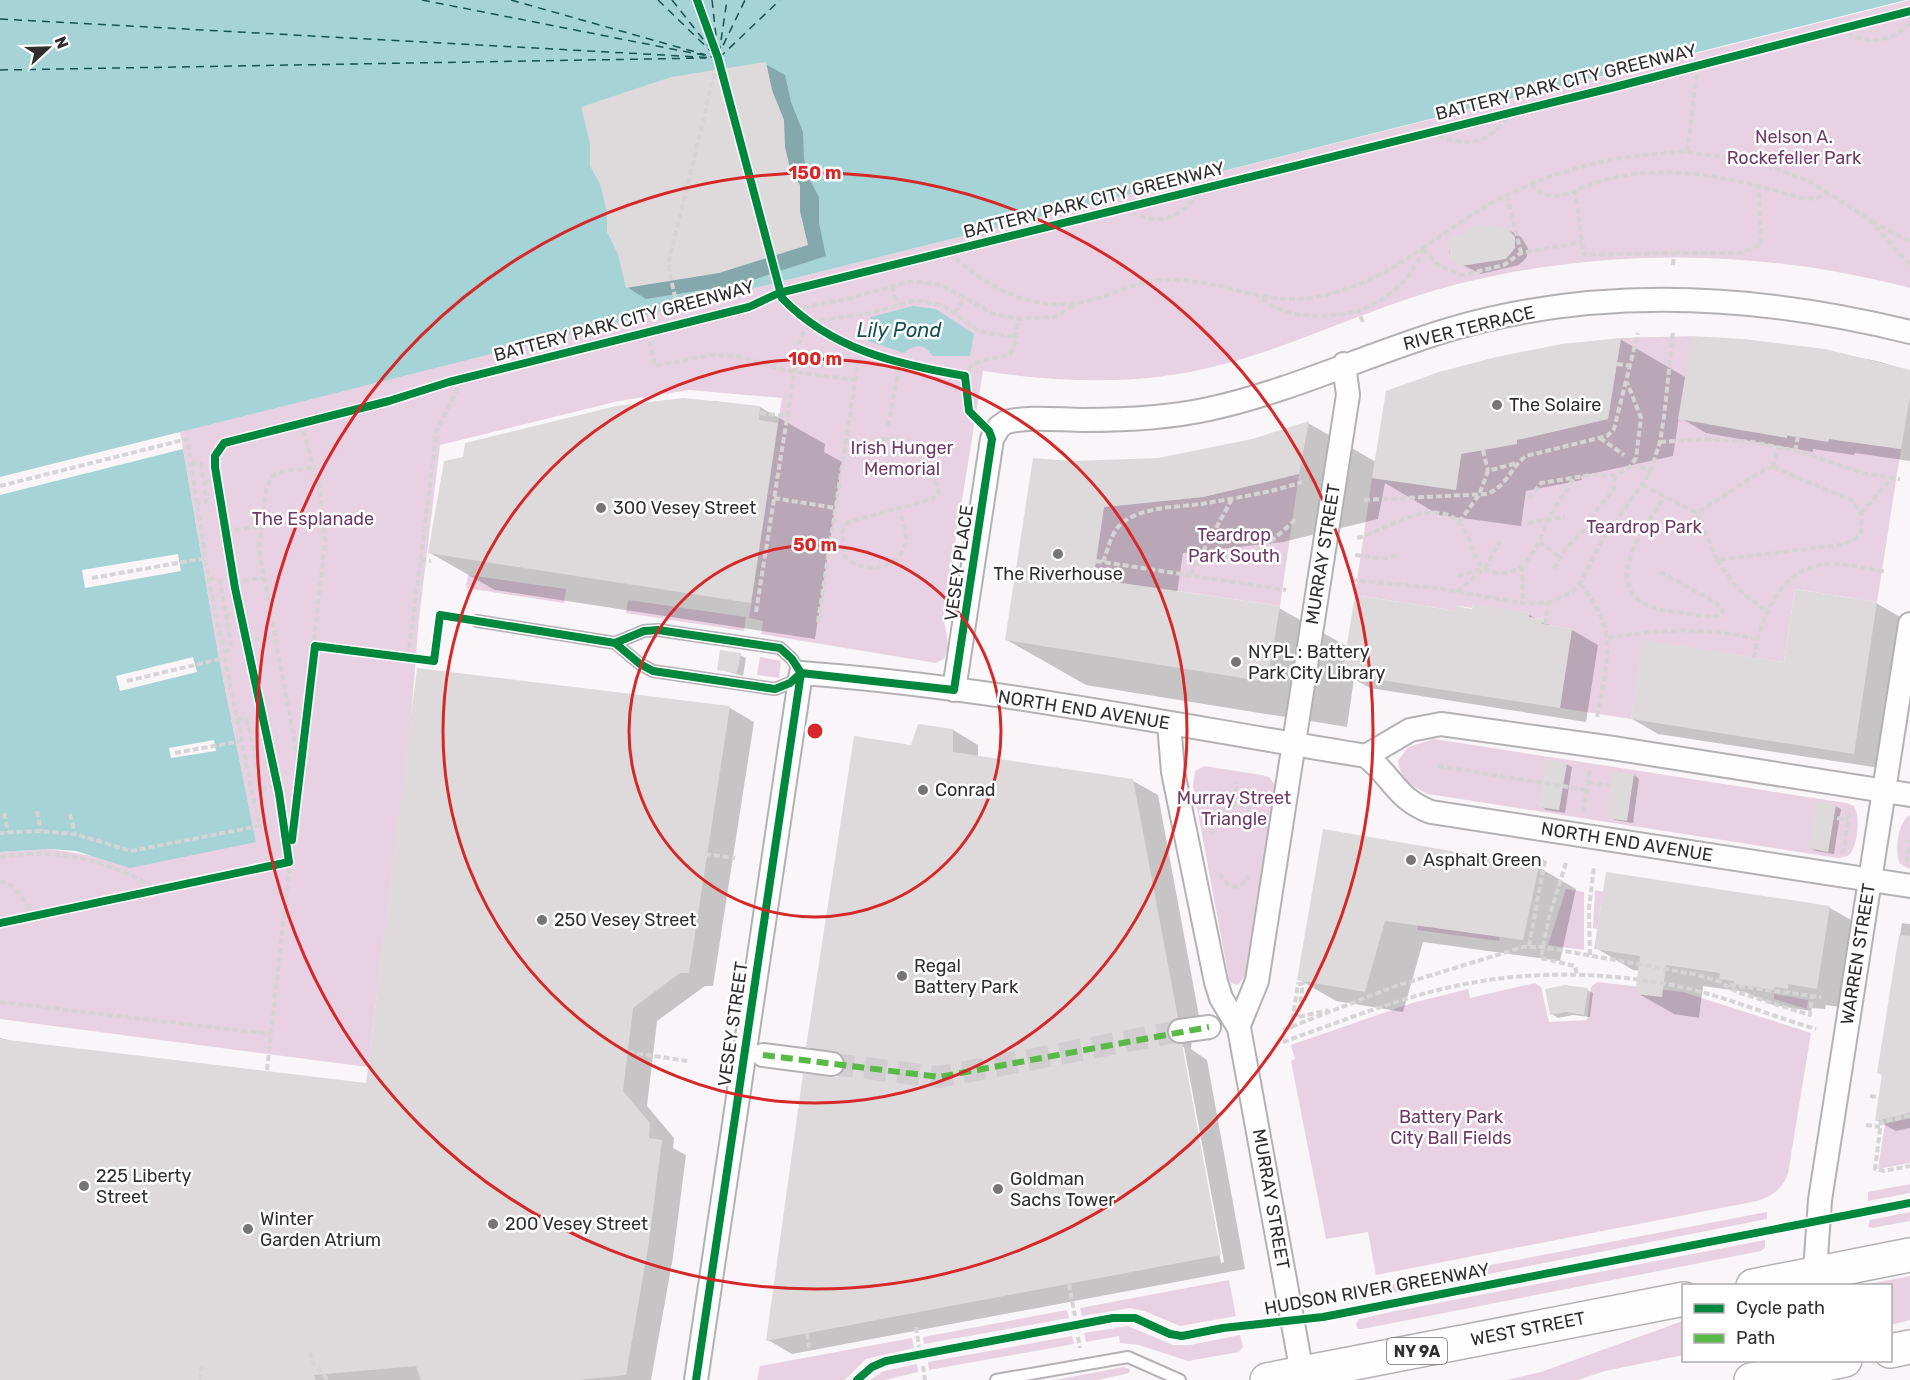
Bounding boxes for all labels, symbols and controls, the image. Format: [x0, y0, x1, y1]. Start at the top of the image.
north arrow [18, 18, 78, 78]
text: N [50, 34, 72, 51]
street label: BATTERY PARK CITY GREENWAY [1433, 39, 1699, 125]
park label: Nelson A. Rockefeller Park [1727, 126, 1862, 169]
street label: BATTERY PARK CITY GREENWAY [961, 157, 1227, 243]
text: 150 m [788, 162, 842, 184]
street label: BATTERY PARK CITY GREENWAY [491, 276, 757, 366]
street label: RIVER TERRACE [1401, 301, 1537, 355]
water label: Lily Pond [857, 318, 942, 342]
text: 100 m [788, 348, 842, 370]
place label: The Solaire [1509, 394, 1601, 416]
marker: The Solaire [1490, 398, 1504, 412]
park label: Irish Hunger Memorial [851, 437, 954, 480]
street label: MURRAY STREET [1301, 482, 1345, 626]
place label: 300 Vesey Street [613, 497, 756, 519]
marker: 300 Vesey Street [594, 501, 608, 515]
street label: VESEY PLACE [940, 504, 978, 622]
park label: The Esplanade [252, 508, 374, 530]
park label: Teardrop Park [1586, 516, 1703, 538]
park label: Teardrop Park South [1188, 524, 1280, 567]
text: 50 m [793, 534, 837, 556]
marker: The Riverhouse [1051, 547, 1065, 561]
place label: The Riverhouse [993, 563, 1123, 585]
place label: NYPL : Battery Park City Library [1248, 641, 1386, 684]
marker: NYPL : Battery Park City Library [1229, 655, 1243, 669]
street label: NORTH END AVENUE [997, 686, 1171, 734]
centre of rings [805, 721, 825, 741]
place label: Conrad [935, 779, 996, 801]
marker: Conrad [916, 783, 930, 797]
park label: Murray Street Triangle [1177, 787, 1291, 830]
street label: NORTH END AVENUE [1540, 818, 1714, 866]
place label: Asphalt Green [1423, 849, 1542, 871]
marker: Asphalt Green [1404, 853, 1418, 867]
street label: WARREN STREET [1836, 882, 1880, 1026]
place label: 250 Vesey Street [554, 909, 696, 931]
marker: 250 Vesey Street [535, 913, 549, 927]
place label: Regal Battery Park [914, 955, 1019, 998]
street label: VESEY STREET [713, 960, 753, 1088]
marker: Regal Battery Park [895, 969, 909, 983]
park label: Battery Park City Ball Fields [1390, 1106, 1512, 1149]
street label: MURRAY STREET [1248, 1127, 1294, 1271]
place label: 225 Liberty Street [96, 1165, 191, 1208]
place label: Goldman Sachs Tower [1010, 1168, 1115, 1211]
marker: 225 Liberty Street [77, 1179, 91, 1193]
marker: Goldman Sachs Tower [991, 1182, 1005, 1196]
place label: Winter Garden Atrium [260, 1208, 381, 1251]
place label: 200 Vesey Street [505, 1213, 648, 1235]
marker: 200 Vesey Street [486, 1217, 500, 1231]
marker: Winter Garden Atrium [241, 1222, 255, 1236]
street label: HUDSON RIVER GREENWAY [1263, 1258, 1492, 1320]
legend [1682, 1284, 1892, 1362]
text: Cycle path [1736, 1297, 1825, 1319]
street label: WEST STREET [1469, 1307, 1587, 1351]
text: Path [1736, 1327, 1775, 1349]
road number: NY 9A [1387, 1338, 1447, 1364]

